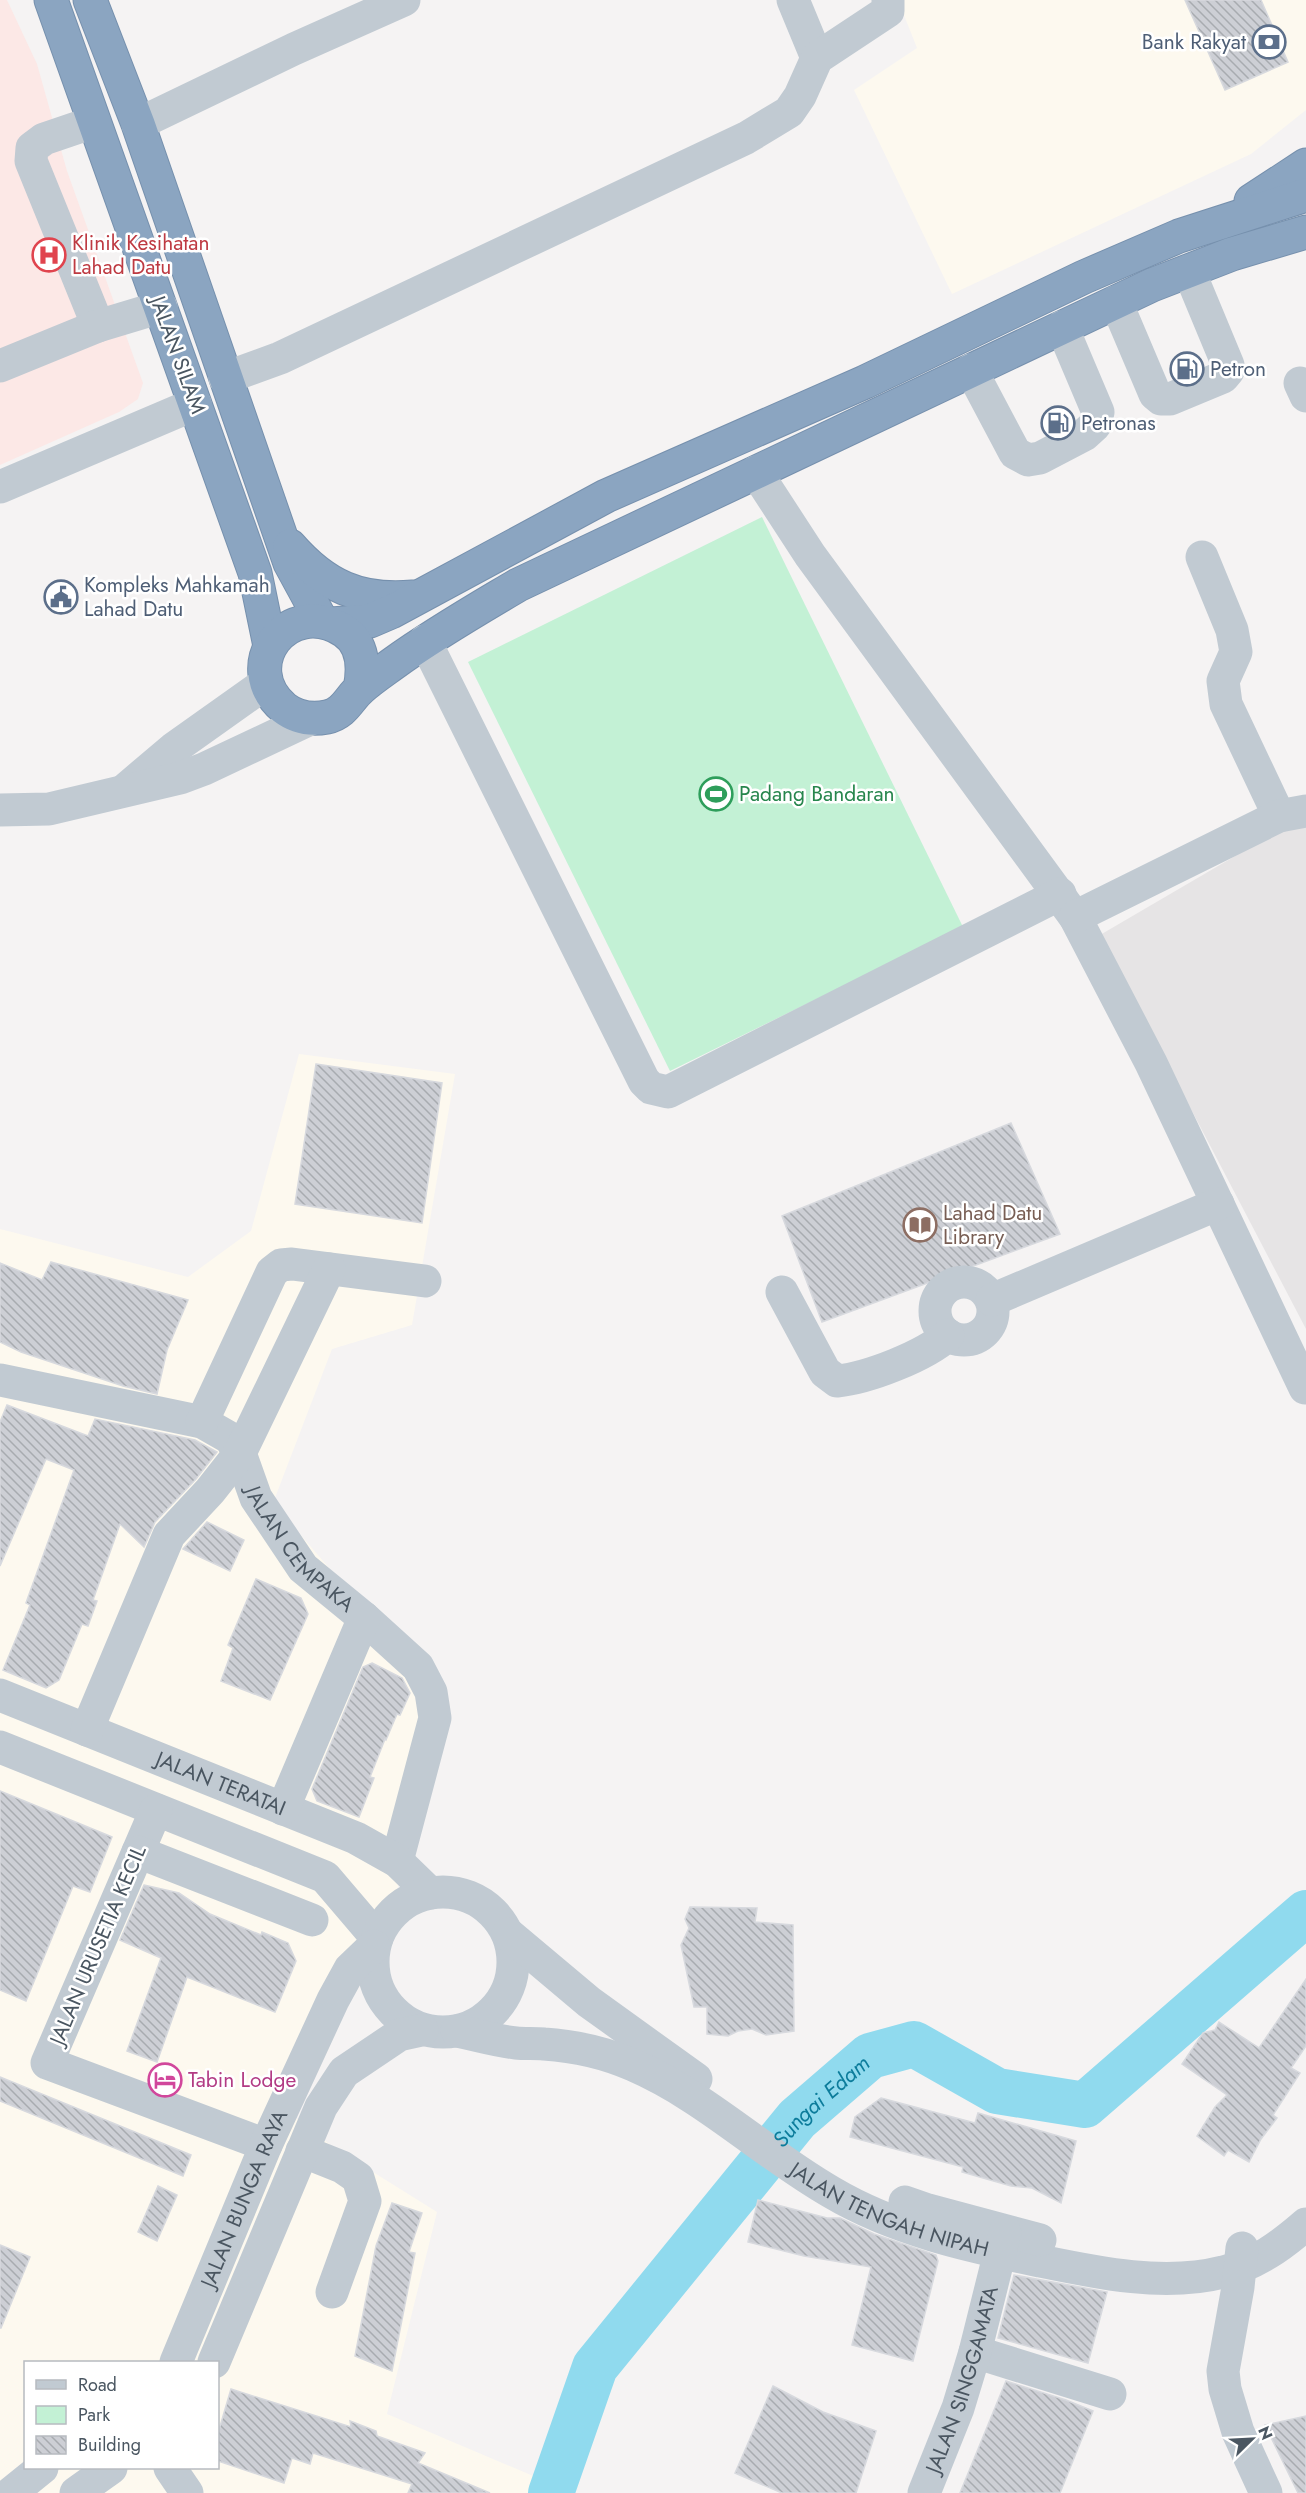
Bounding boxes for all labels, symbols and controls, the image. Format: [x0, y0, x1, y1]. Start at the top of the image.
bank icon: Bank Rakyat [1251, 24, 1287, 60]
place label: Bank Rakyat [1142, 27, 1246, 57]
place label: Klinik Kesihatan Lahad Datu [72, 228, 209, 282]
hospital icon: Klinik Kesihatan Lahad Datu [31, 237, 67, 273]
street label: JALAN SILAM [142, 289, 213, 418]
fuel station icon: Petron [1169, 351, 1205, 387]
place label: Petron [1210, 354, 1266, 384]
fuel station icon: Petronas [1040, 405, 1076, 441]
place label: Petronas [1081, 408, 1156, 438]
place label: Kompleks Mahkamah Lahad Datu [84, 570, 270, 624]
public building icon: Kompleks Mahkamah Lahad Datu [43, 579, 79, 615]
sports icon: Padang Bandaran [698, 776, 734, 812]
place label: Padang Bandaran [739, 779, 895, 809]
place label: Lahad Datu Library [943, 1198, 1042, 1252]
library icon: Lahad Datu Library [902, 1207, 938, 1243]
street label: JALAN CEMPAKA [237, 1479, 361, 1619]
street label: JALAN TERATAI [149, 1743, 290, 1823]
street label: JALAN URUSETIA KECIL [41, 1840, 154, 2052]
water label: Sungai Edam [764, 2047, 877, 2154]
hotel icon: Tabin Lodge [147, 2062, 183, 2098]
place label: Tabin Lodge [188, 2065, 296, 2095]
street label: JALAN BUNGA RAYA [192, 2105, 295, 2295]
street label: JALAN TENGAH NIPAH [781, 2153, 992, 2264]
street label: JALAN SINGGAMATA [917, 2283, 1006, 2481]
legend [24, 2361, 219, 2469]
text: Road [78, 2372, 117, 2398]
text: Park [78, 2402, 110, 2428]
north arrow [1222, 2409, 1282, 2469]
text: N [1252, 2423, 1278, 2444]
text: Building [78, 2432, 141, 2458]

